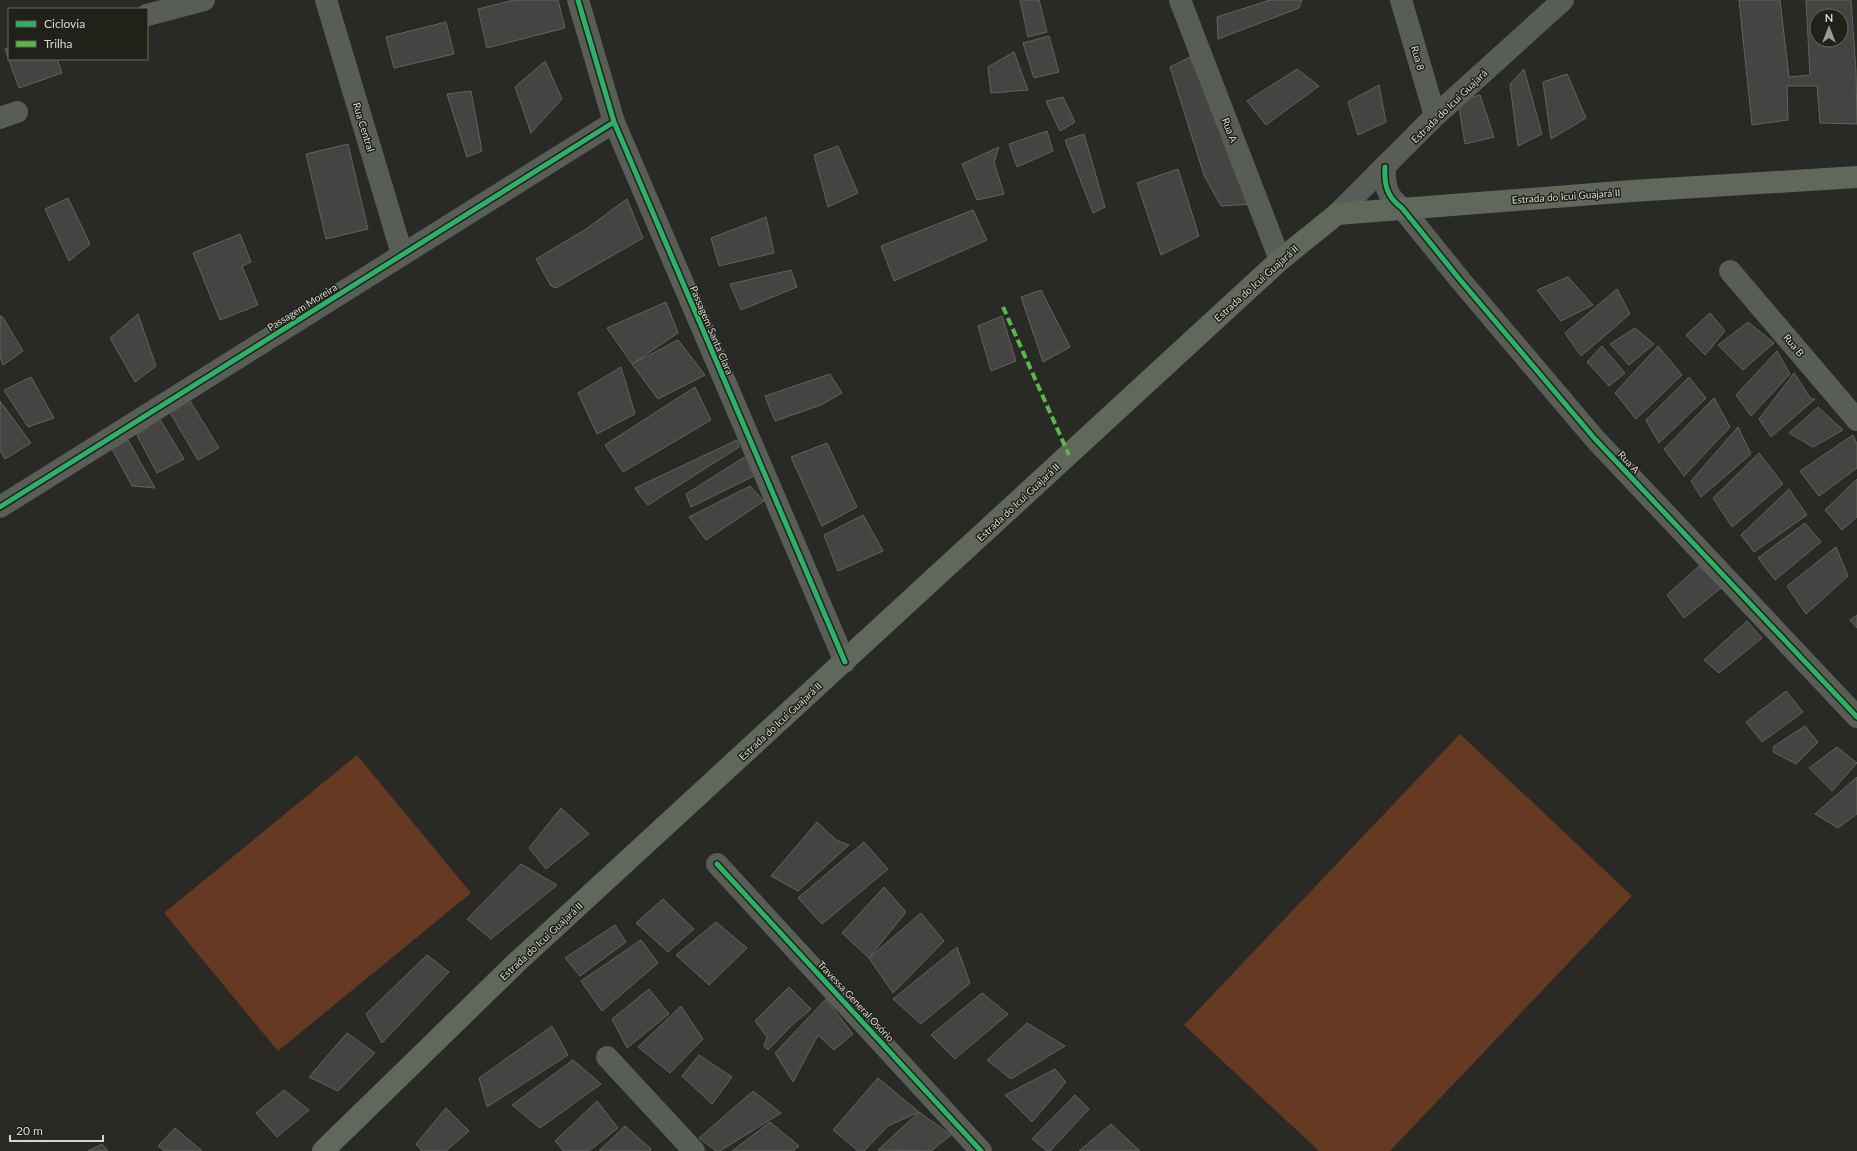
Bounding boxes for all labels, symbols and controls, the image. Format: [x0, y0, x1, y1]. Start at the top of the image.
legend [8, 8, 148, 60]
north arrow [1809, 8, 1849, 48]
text: N [1825, 11, 1833, 24]
text: Ciclovia [44, 16, 85, 31]
text: Trilha [44, 36, 73, 51]
street label: Rua 8 [1409, 44, 1427, 72]
street label: Estrada do Icuí Guajará [1409, 67, 1489, 145]
street label: Rua Central [351, 101, 377, 153]
street label: Rua A [1220, 116, 1240, 144]
street label: Estrada do Icui Guajará II [1511, 186, 1621, 206]
street label: Estrada do Icui Guajará II [1212, 242, 1300, 324]
street label: Passagem Moreira [265, 281, 339, 333]
street label: Passagem Santa Clara [688, 284, 736, 376]
street label: Rua B [1781, 331, 1807, 359]
street label: Rua A [1616, 449, 1642, 476]
street label: Estrada do Icui Guajará II [974, 460, 1062, 544]
street label: Estrada do Icui Guajará II [736, 679, 824, 763]
street label: Estrada do Icui Guajará II [497, 899, 585, 983]
street label: Travessa General Osório [815, 958, 897, 1044]
scale bar [10, 1117, 103, 1143]
text: 20 m [16, 1123, 43, 1138]

